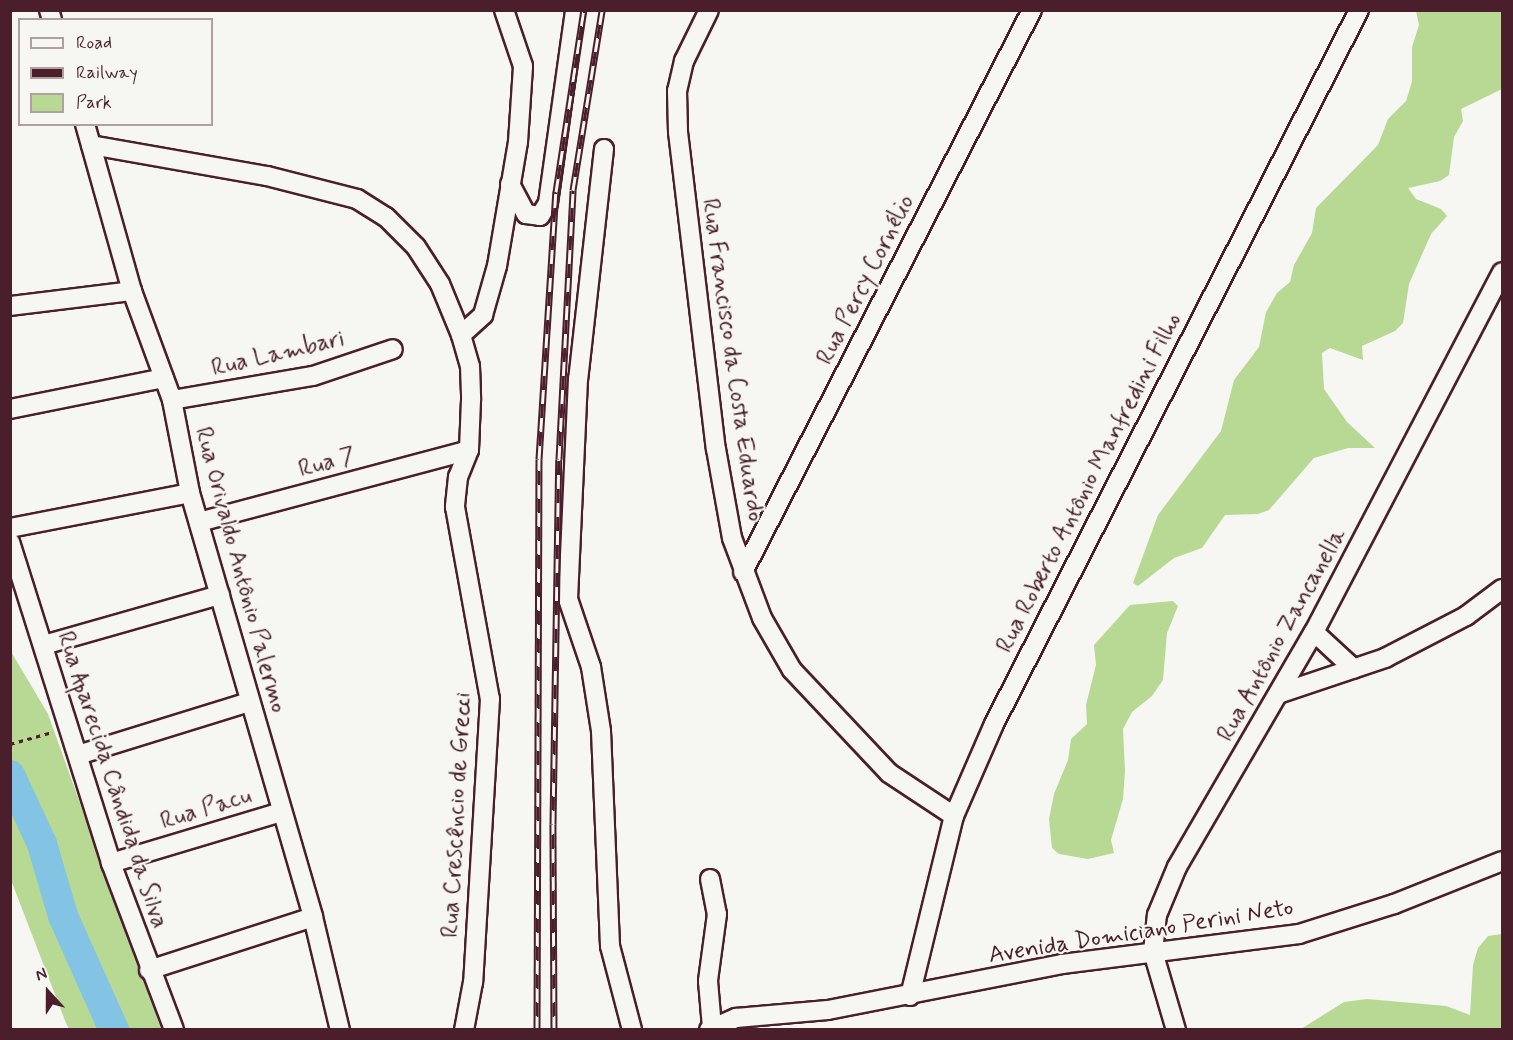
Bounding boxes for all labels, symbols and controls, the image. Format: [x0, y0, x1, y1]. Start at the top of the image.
legend [18, 18, 213, 126]
text: Road [76, 31, 112, 55]
text: Railway [76, 61, 138, 85]
text: Park [76, 91, 112, 115]
street label: Rua Percy Cornélio [809, 187, 923, 373]
street label: Rua Francisco da Costa Eduardo [696, 200, 768, 520]
street label: Rua Roberto Antônio Manfredini Filho [991, 309, 1187, 657]
street label: Rua Lambari [210, 325, 346, 383]
street label: Rua Orivaldo Antônio Palermo [188, 423, 292, 717]
street label: Rua 7 [295, 442, 359, 484]
street label: Rua Antônio Zancanella [1212, 525, 1352, 745]
street label: Rua Aparecida Cândida da Silva [51, 629, 173, 931]
street label: Rua Crescêncio de Grecci [436, 692, 478, 938]
street label: Rua Pacu [160, 782, 252, 836]
street label: Avenida Domiciano Perini Neto [984, 893, 1298, 971]
north arrow [18, 962, 78, 1022]
text: N [33, 963, 50, 986]

